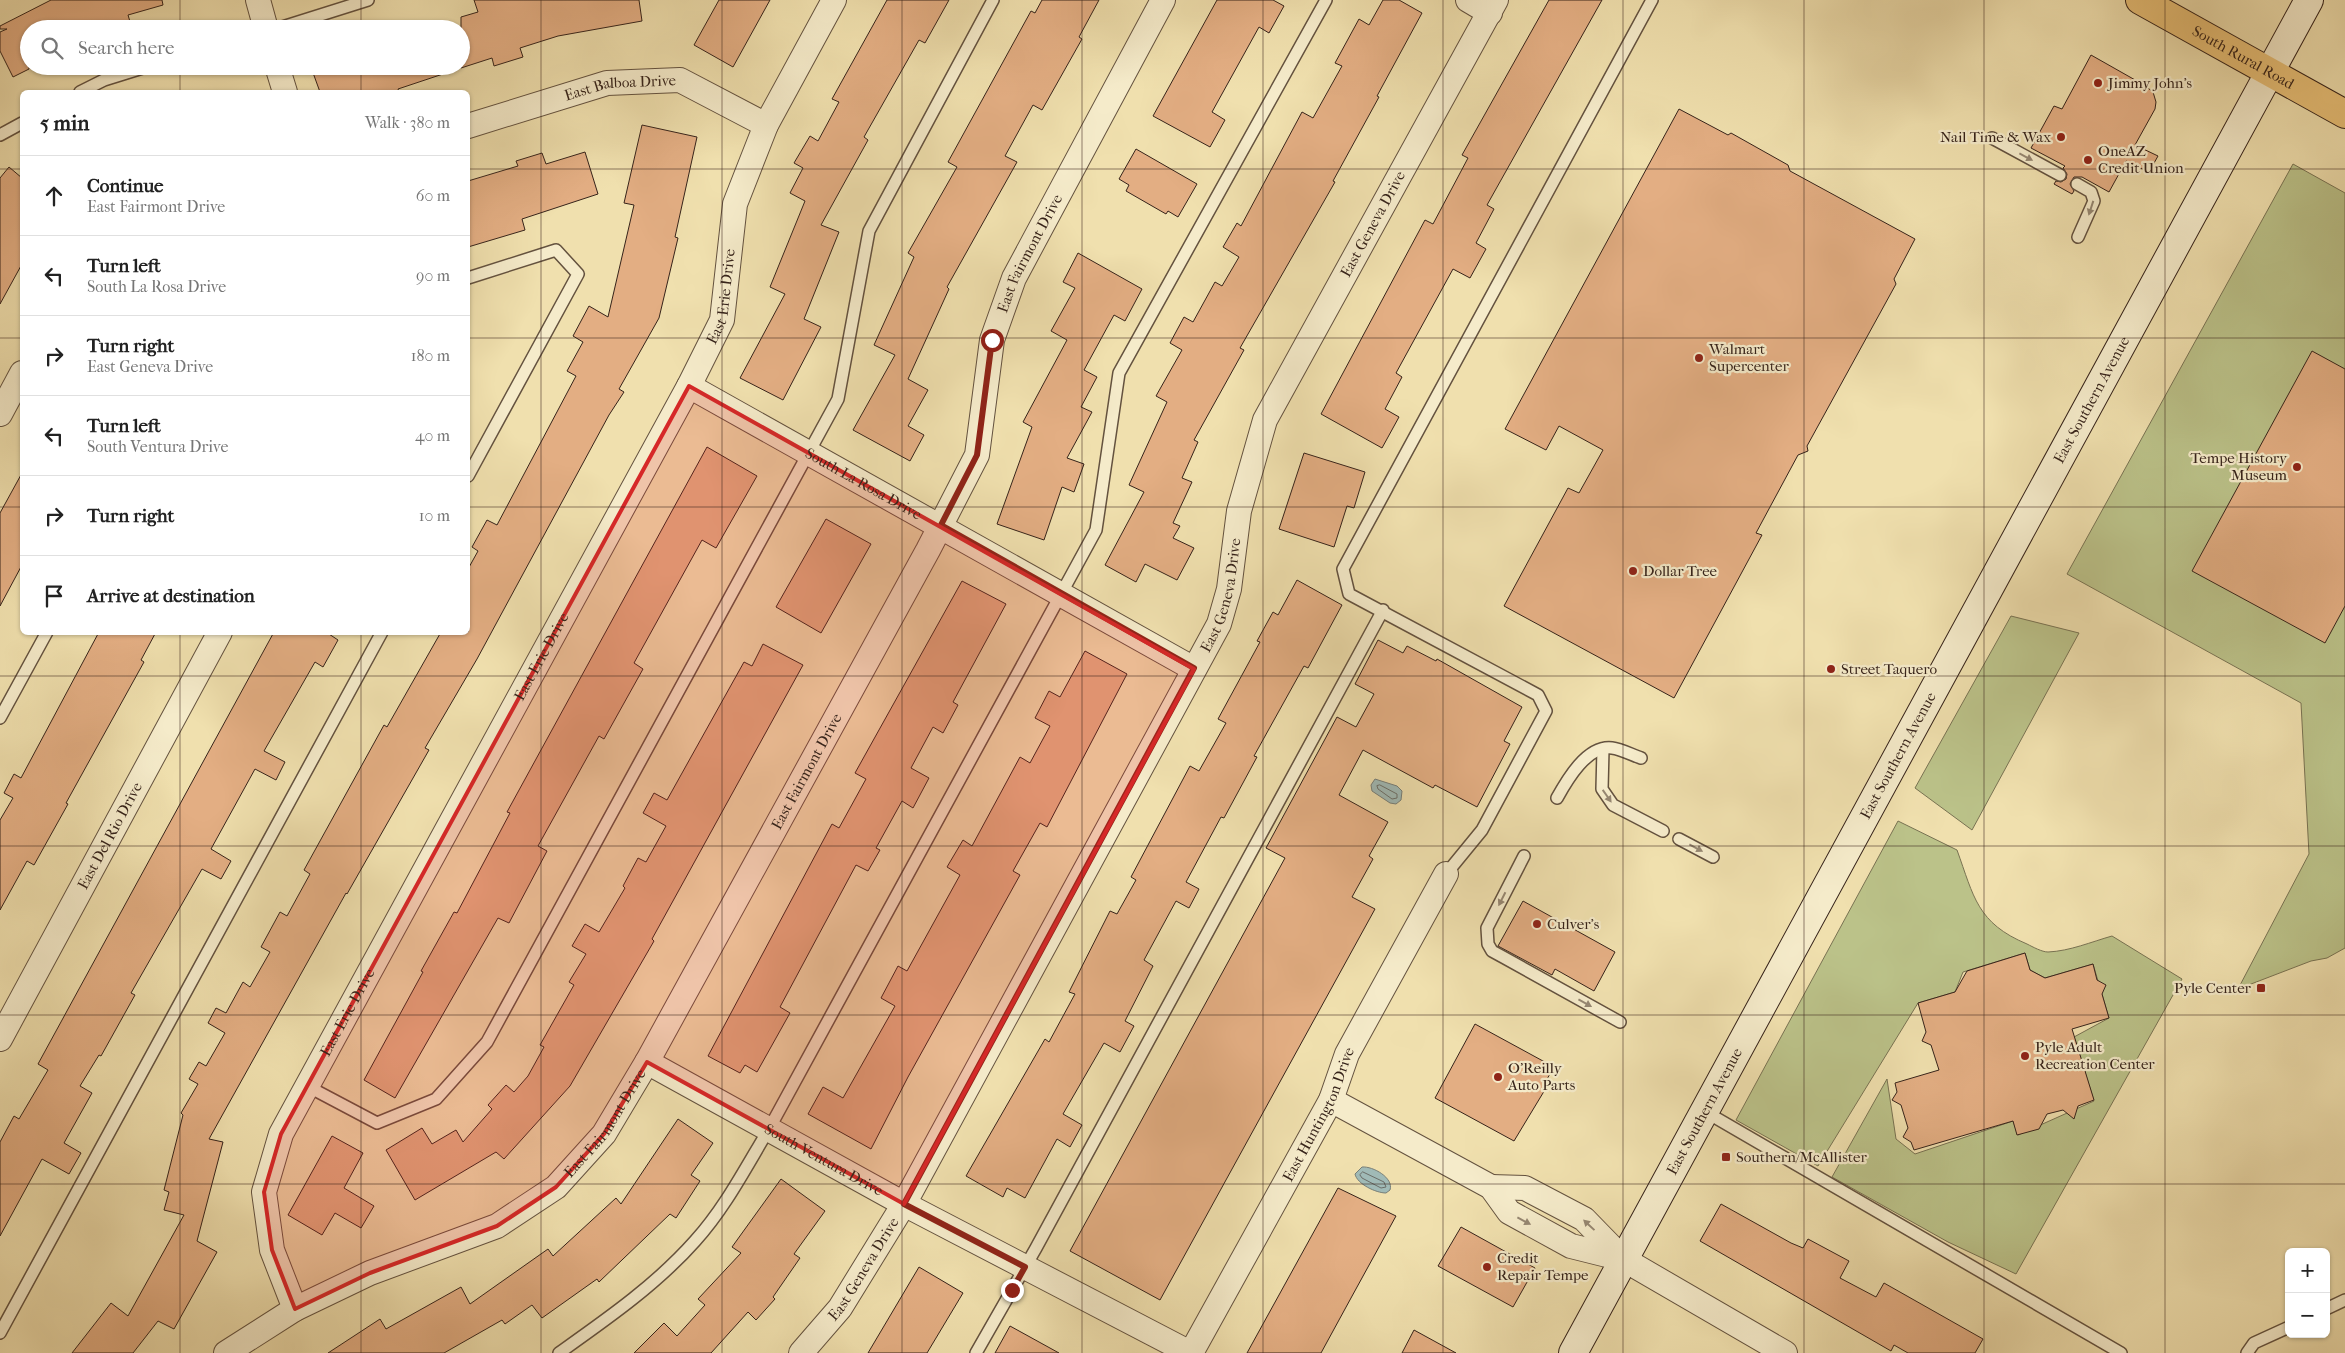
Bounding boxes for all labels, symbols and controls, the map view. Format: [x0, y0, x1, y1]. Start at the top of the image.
search box [20, 20, 470, 75]
street label: South Rural Road [2189, 22, 2298, 93]
icon: search [38, 34, 66, 62]
text: Search here [78, 37, 174, 59]
street label: East Balboa Drive [562, 71, 677, 105]
place label: Jimmy John's [2107, 74, 2193, 92]
marker: Jimmy John's [2092, 77, 2104, 89]
text: 5 min [40, 111, 89, 135]
text: Walk · 380 m [365, 113, 450, 132]
place label: Nail Time & Wax [1940, 128, 2051, 146]
marker: Nail Time & Wax [2055, 131, 2067, 143]
place label: OneAZ Credit Union [2098, 142, 2184, 177]
one-way arrow [2018, 153, 2033, 161]
marker: OneAZ Credit Union [2082, 154, 2094, 166]
street label: East Geneva Drive [1336, 167, 1409, 280]
text: Continue [87, 175, 163, 197]
icon: ahead [40, 182, 68, 210]
text: 60 m [416, 186, 450, 205]
street label: East Fairmont Drive [993, 191, 1066, 315]
text: East Fairmont Drive [87, 197, 225, 216]
one-way arrow [2087, 200, 2095, 215]
street label: East Erie Drive [702, 247, 739, 347]
text: Turn left [87, 255, 161, 277]
icon: left [40, 262, 68, 290]
text: 90 m [416, 266, 450, 285]
text: South La Rosa Drive [87, 277, 226, 296]
route start [981, 329, 1004, 352]
street label: East Southern Avenue [2050, 333, 2134, 466]
text: Turn right [87, 335, 174, 357]
place label: Walmart Supercenter [1708, 340, 1789, 375]
icon: right [40, 342, 68, 370]
text: 180 m [411, 346, 450, 365]
marker: Walmart Supercenter [1693, 352, 1705, 364]
text: East Geneva Drive [87, 357, 213, 376]
text: Turn left [87, 415, 161, 437]
icon: left [40, 422, 68, 450]
text: 40 m [415, 426, 450, 445]
text: South Ventura Drive [87, 437, 228, 456]
street label: South La Rosa Drive [802, 444, 925, 524]
place label: Tempe History Museum [2190, 449, 2288, 484]
marker: Tempe History Museum [2291, 461, 2303, 473]
icon: right [40, 502, 68, 530]
text: Turn right [87, 505, 174, 527]
text: 10 m [419, 506, 450, 525]
street label: East Geneva Drive [1196, 537, 1244, 655]
place label: Dollar Tree [1643, 562, 1718, 580]
marker: Dollar Tree [1627, 565, 1639, 577]
icon: arrive [40, 582, 68, 610]
text: Arrive at destination [87, 585, 255, 607]
street label: East Erie Drive [510, 609, 573, 704]
place label: Street Taquero [1841, 660, 1937, 678]
marker: Street Taquero [1825, 663, 1837, 675]
street label: East Southern Avenue [1856, 689, 1940, 822]
street label: East Fairmont Drive [767, 710, 846, 833]
street label: East Del Rio Drive [74, 779, 146, 892]
one-way arrow [1602, 789, 1612, 803]
one-way arrow [1688, 844, 1703, 852]
one-way arrow [1498, 892, 1506, 907]
place label: Culver's [1547, 915, 1600, 933]
marker: Culver's [1531, 918, 1543, 930]
street label: East Erie Drive [316, 965, 379, 1059]
place label: Pyle Center [2174, 979, 2252, 997]
marker: Pyle Center [2255, 982, 2267, 994]
one-way arrow [1579, 998, 1592, 1007]
place label: Pyle Adult Recreation Center [2035, 1038, 2155, 1073]
street label: East Huntington Drive [1279, 1043, 1358, 1185]
street label: East Southern Avenue [1663, 1044, 1746, 1178]
marker: Pyle Adult Recreation Center [2019, 1050, 2031, 1062]
place label: O'Reilly Auto Parts [1507, 1059, 1576, 1094]
street label: East Fairmont Drive [560, 1065, 650, 1181]
marker: O'Reilly Auto Parts [1492, 1071, 1504, 1083]
street label: South Ventura Drive [761, 1120, 887, 1200]
place label: Southern/McAllister [1736, 1148, 1867, 1166]
marker: Southern/McAllister [1720, 1151, 1732, 1163]
street label: East Geneva Drive [824, 1214, 903, 1324]
one-way arrow [1517, 1217, 1532, 1225]
one-way arrow [1583, 1219, 1595, 1231]
map controls [2285, 1248, 2330, 1338]
button: + [2285, 1248, 2330, 1293]
place label: Credit Repair Tempe [1497, 1249, 1589, 1284]
marker: Credit Repair Tempe [1481, 1261, 1493, 1273]
route end [1001, 1279, 1024, 1302]
button: − [2285, 1293, 2330, 1338]

